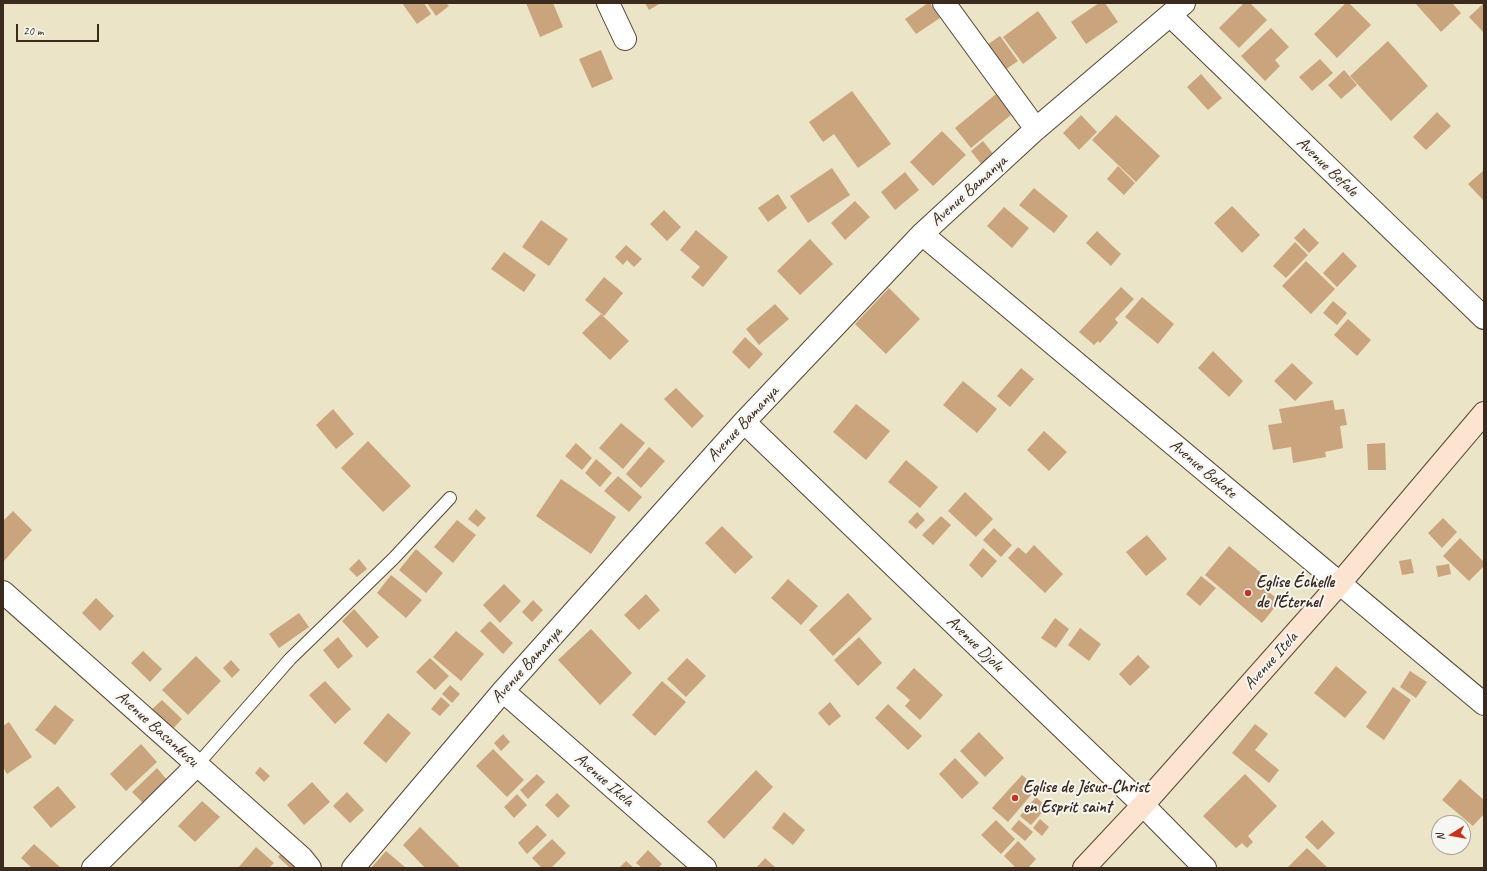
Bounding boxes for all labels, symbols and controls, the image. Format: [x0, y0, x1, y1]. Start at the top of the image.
scale bar [18, 16, 101, 42]
text: 20 m [23, 23, 43, 39]
street label: Avenue Befale [1292, 133, 1362, 201]
street label: Avenue Bamanya [926, 151, 1012, 231]
street label: Avenue Bamanya [703, 382, 783, 466]
street label: Avenue Bokote [1165, 435, 1241, 503]
place label: Eglise Échelle de l'Éternel [1256, 573, 1334, 613]
marker: Eglise Échelle de l'Éternel [1243, 588, 1253, 598]
street label: Avenue Djolu [942, 612, 1008, 676]
street label: Avenue Bamanya [487, 622, 567, 708]
street label: Avenue Itela [1240, 628, 1302, 694]
street label: Avenue Basankusu [111, 687, 203, 771]
street label: Avenue Ikela [570, 749, 638, 811]
place label: Eglise de Jésus-Christ en Esprit saint [1023, 778, 1149, 818]
marker: Eglise de Jésus-Christ en Esprit saint [1010, 793, 1020, 803]
north arrow [1431, 815, 1471, 855]
text: N [1433, 832, 1448, 842]

